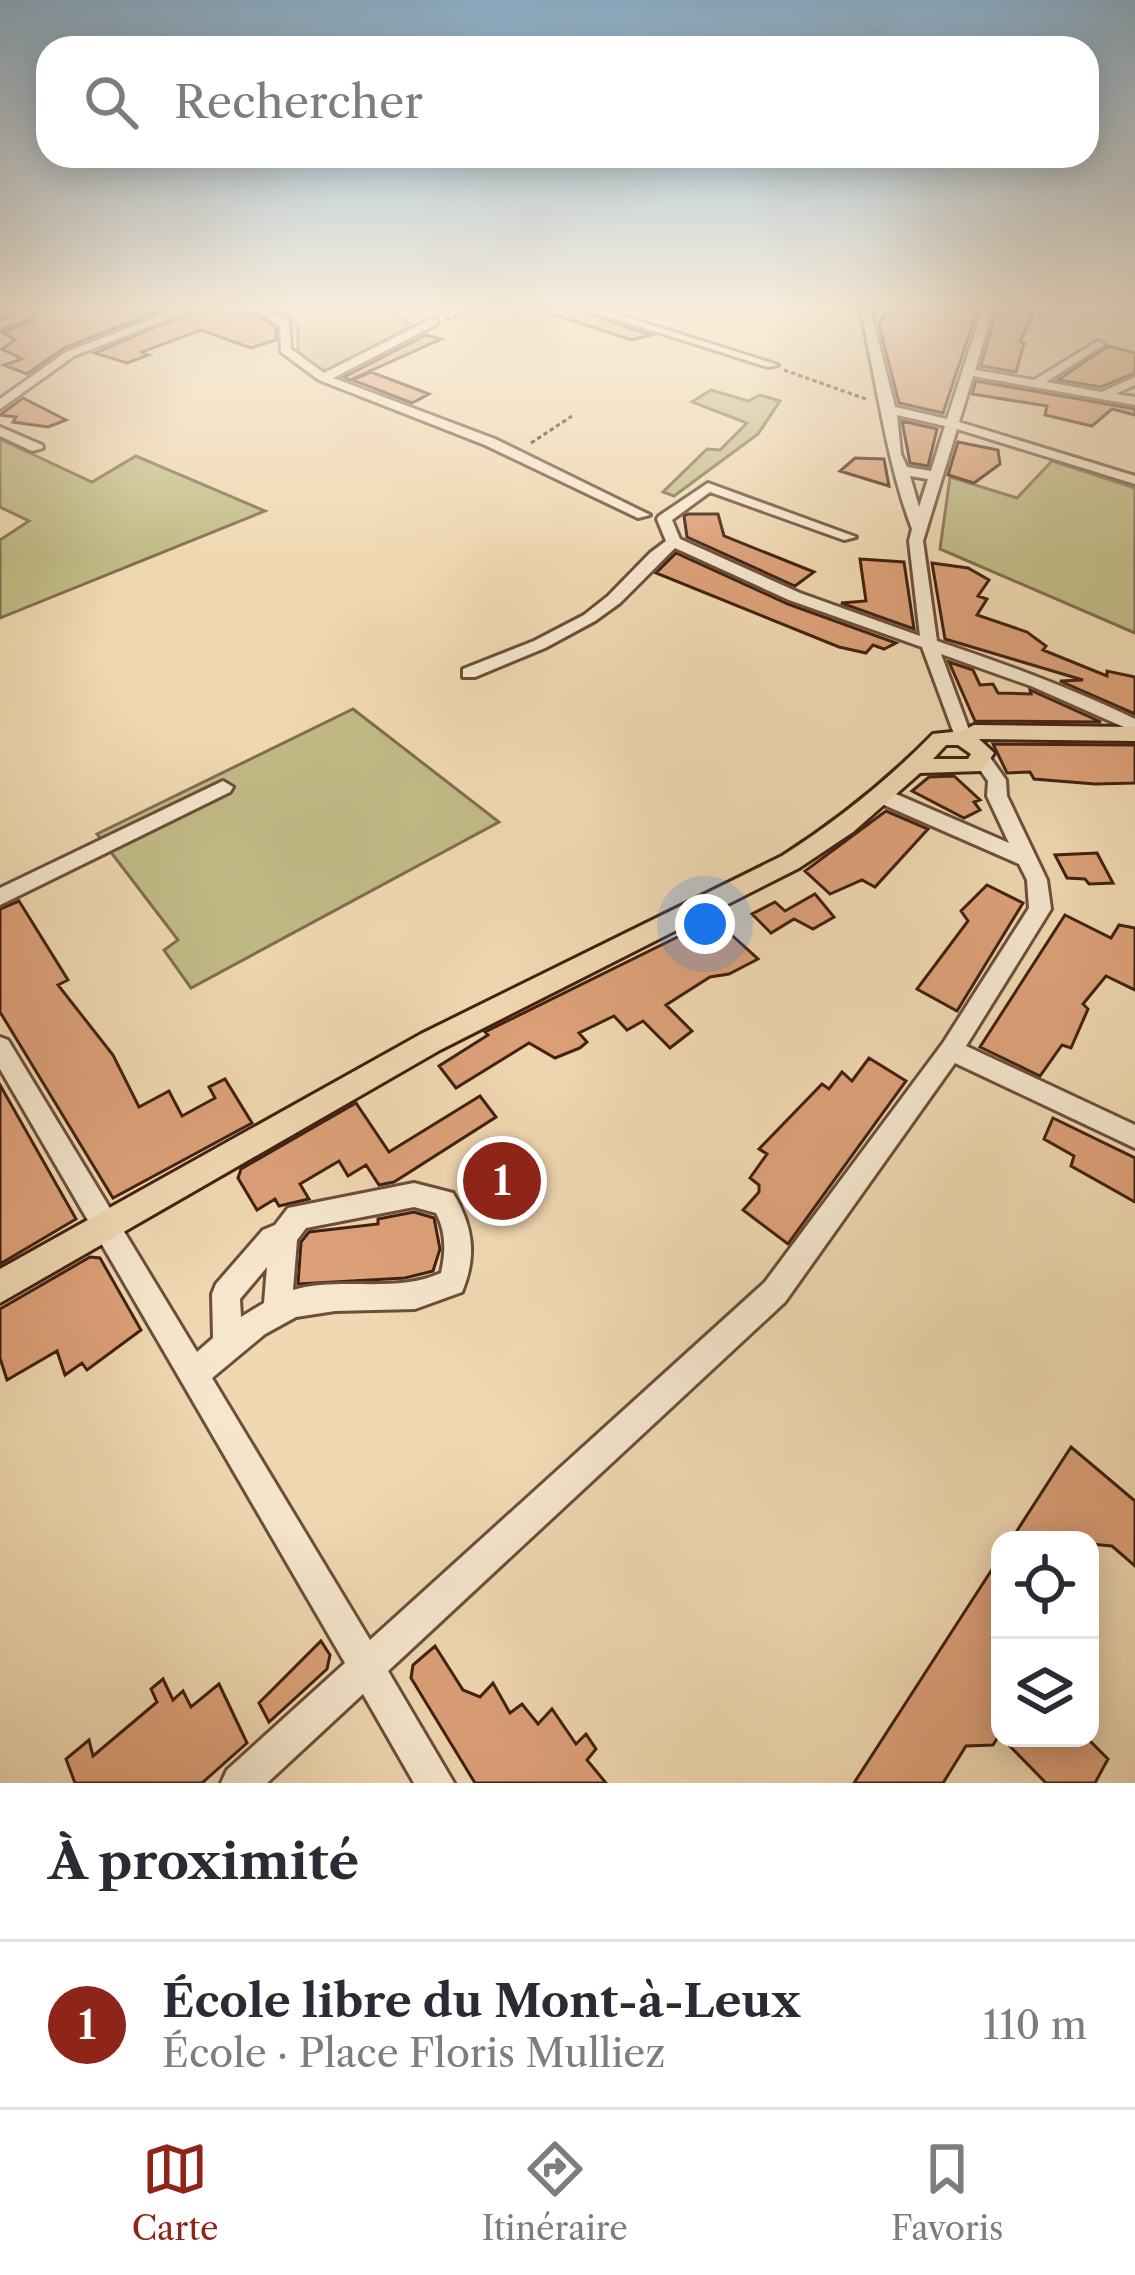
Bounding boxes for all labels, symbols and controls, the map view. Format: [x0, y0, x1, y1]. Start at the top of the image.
search box [36, 36, 1099, 168]
icon: search [78, 69, 144, 135]
text: Rechercher [174, 74, 423, 130]
your location [675, 894, 735, 954]
pin: 1 [463, 1136, 541, 1226]
map controls [991, 1531, 1099, 1747]
button: locate [991, 1531, 1099, 1639]
button: layers [991, 1639, 1099, 1747]
text: À proximité [48, 1830, 359, 1892]
text: École libre du Mont-à-Leux [162, 1973, 800, 2029]
text: 1 [78, 2001, 96, 2049]
text: 110 m [983, 2001, 1087, 2049]
text: École · Place Floris Mulliez [162, 2029, 665, 2077]
tab: Carte [132, 2136, 219, 2249]
tab: Itinéraire [482, 2136, 628, 2249]
tab: Favoris [891, 2136, 1003, 2249]

